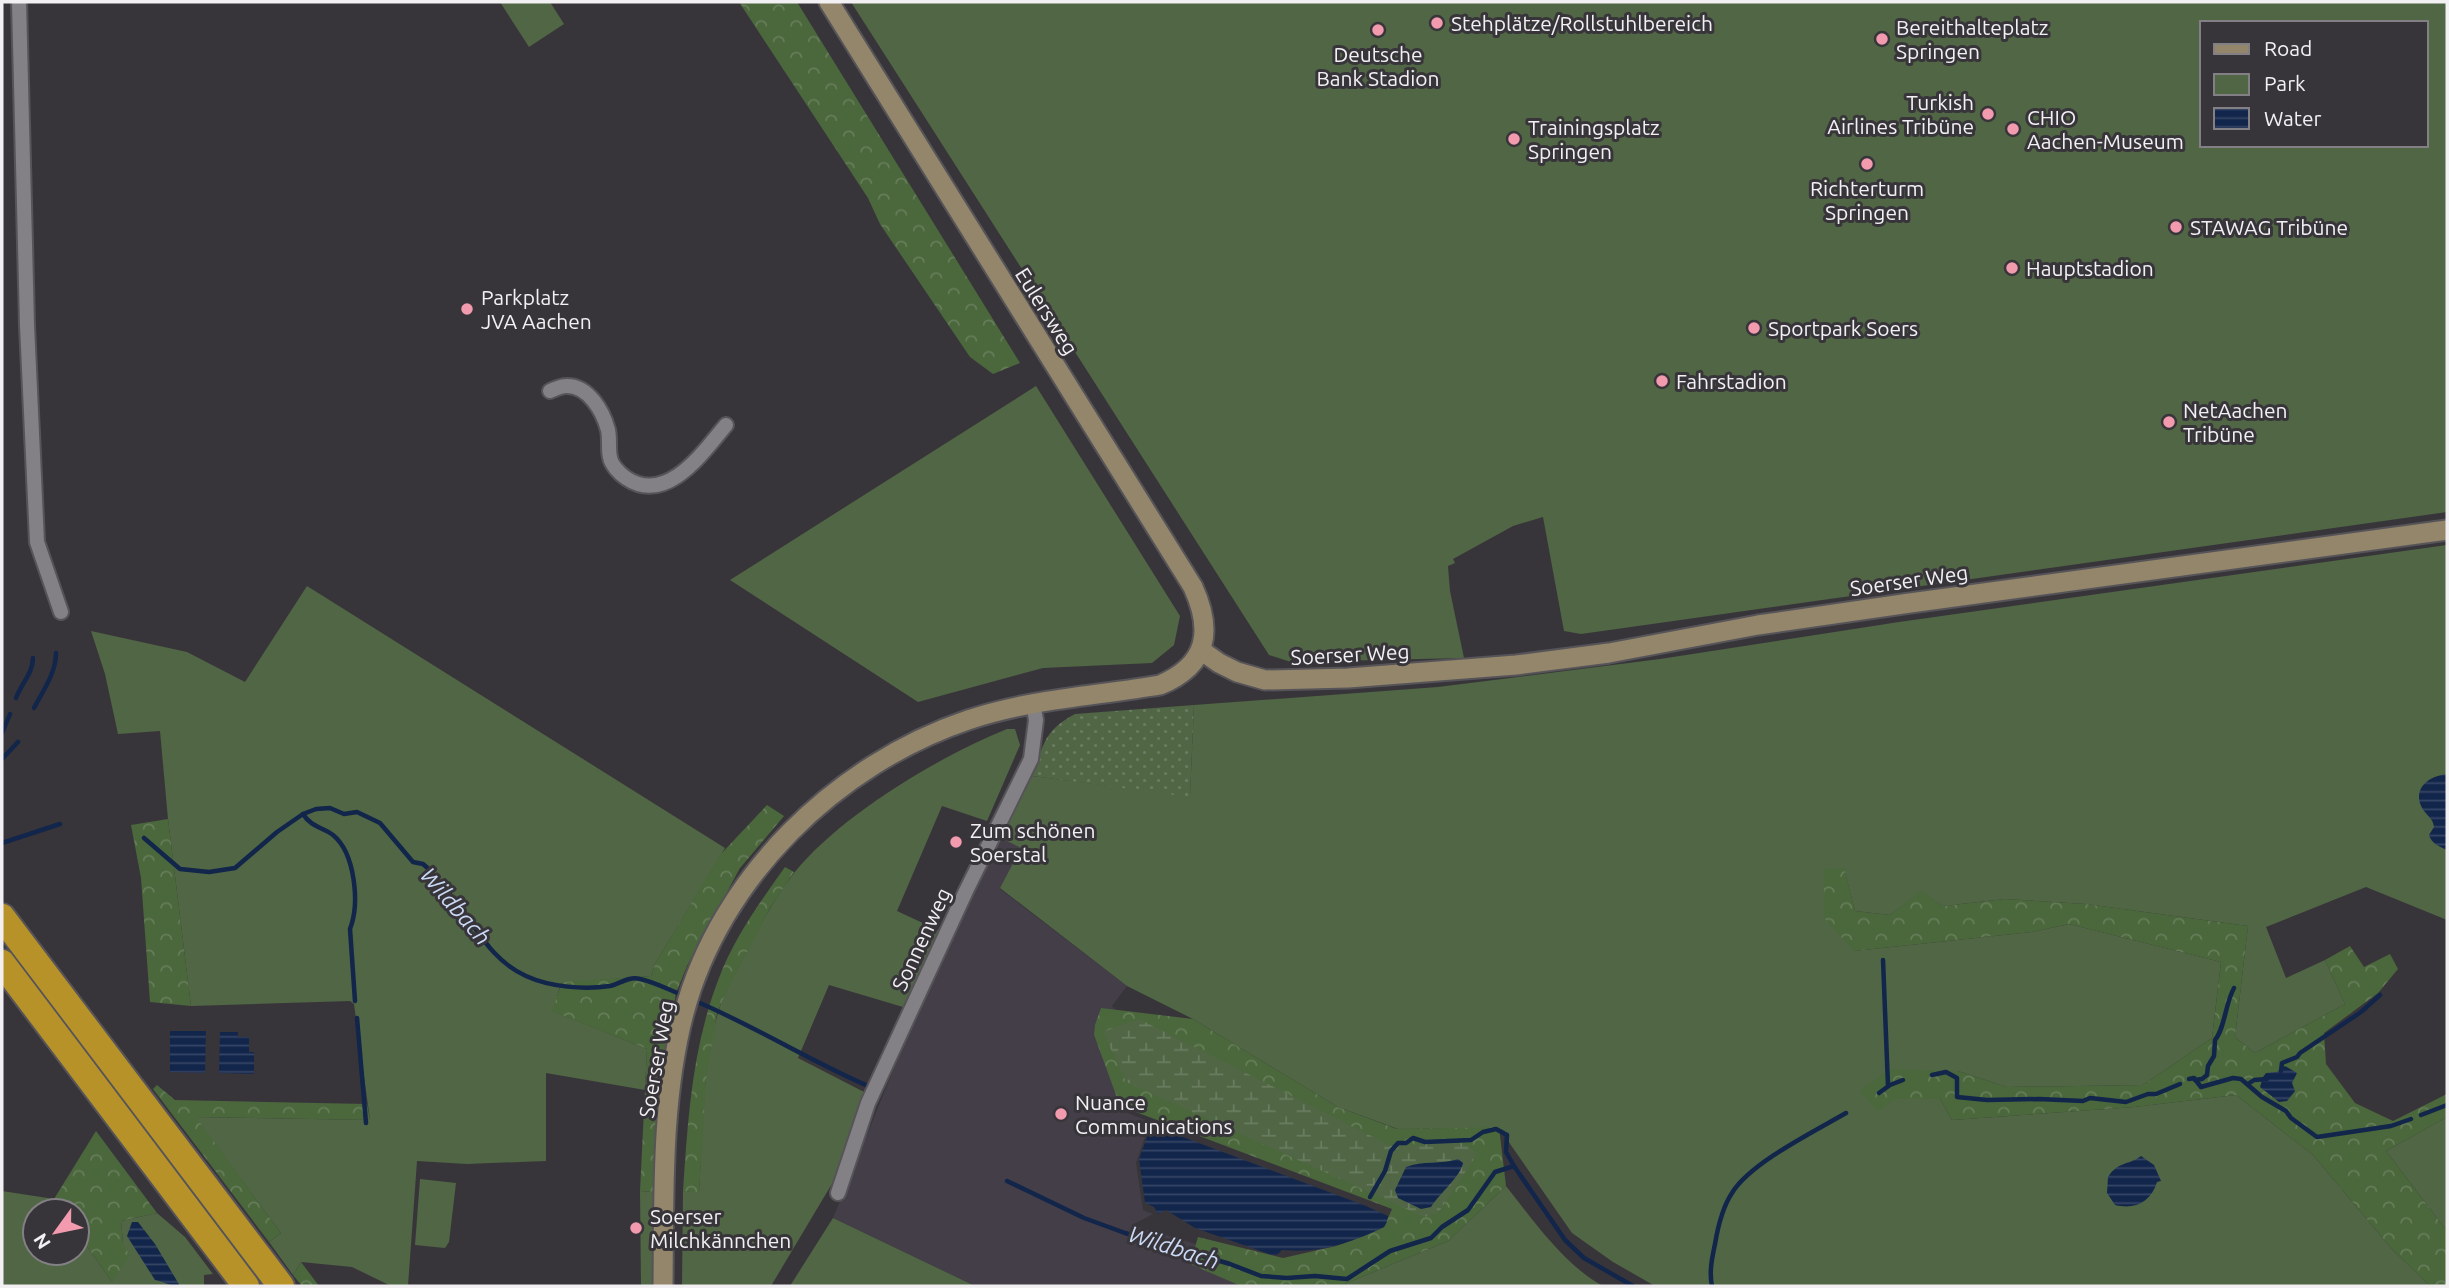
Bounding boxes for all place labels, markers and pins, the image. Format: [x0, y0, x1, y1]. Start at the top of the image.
place label: Stehplätze/Rollstuhlbereich [1451, 11, 1713, 35]
marker: Stehplätze/Rollstuhlbereich [1429, 15, 1445, 31]
place label: Bereithalteplatz Springen [1896, 15, 2048, 63]
marker: Deutsche Bank Stadion [1370, 22, 1386, 38]
marker: Bereithalteplatz Springen [1874, 31, 1890, 47]
place label: Deutsche Bank Stadion [1316, 42, 1440, 90]
place label: Turkish Airlines Tribüne [1827, 90, 1974, 138]
place label: CHIO Aachen-Museum [2027, 105, 2184, 153]
marker: Turkish Airlines Tribüne [1980, 106, 1996, 122]
place label: Trainingsplatz Springen [1528, 115, 1660, 163]
marker: CHIO Aachen-Museum [2005, 121, 2021, 137]
marker: Trainingsplatz Springen [1506, 131, 1522, 147]
marker: Richterturm Springen [1859, 156, 1875, 172]
place label: Richterturm Springen [1810, 176, 1924, 224]
place label: STAWAG Tribüne [2190, 215, 2348, 239]
marker: STAWAG Tribüne [2168, 219, 2184, 235]
place label: Hauptstadion [2026, 256, 2154, 280]
marker: Hauptstadion [2004, 260, 2020, 276]
place label: Parkplatz JVA Aachen [481, 285, 592, 333]
marker: Parkplatz JVA Aachen [459, 301, 475, 317]
place label: Sportpark Soers [1768, 316, 1918, 340]
marker: Sportpark Soers [1746, 320, 1762, 336]
place label: Fahrstadion [1676, 369, 1787, 393]
marker: Fahrstadion [1654, 373, 1670, 389]
place label: NetAachen Tribüne [2183, 398, 2288, 446]
marker: NetAachen Tribüne [2161, 414, 2177, 430]
place label: Zum schönen Soerstal [970, 818, 1095, 866]
marker: Zum schönen Soerstal [948, 834, 964, 850]
place label: Nuance Communications [1075, 1090, 1233, 1138]
marker: Nuance Communications [1053, 1106, 1069, 1122]
place label: Soerser Milchkännchen [650, 1204, 791, 1252]
marker: Soerser Milchkännchen [628, 1220, 644, 1236]

